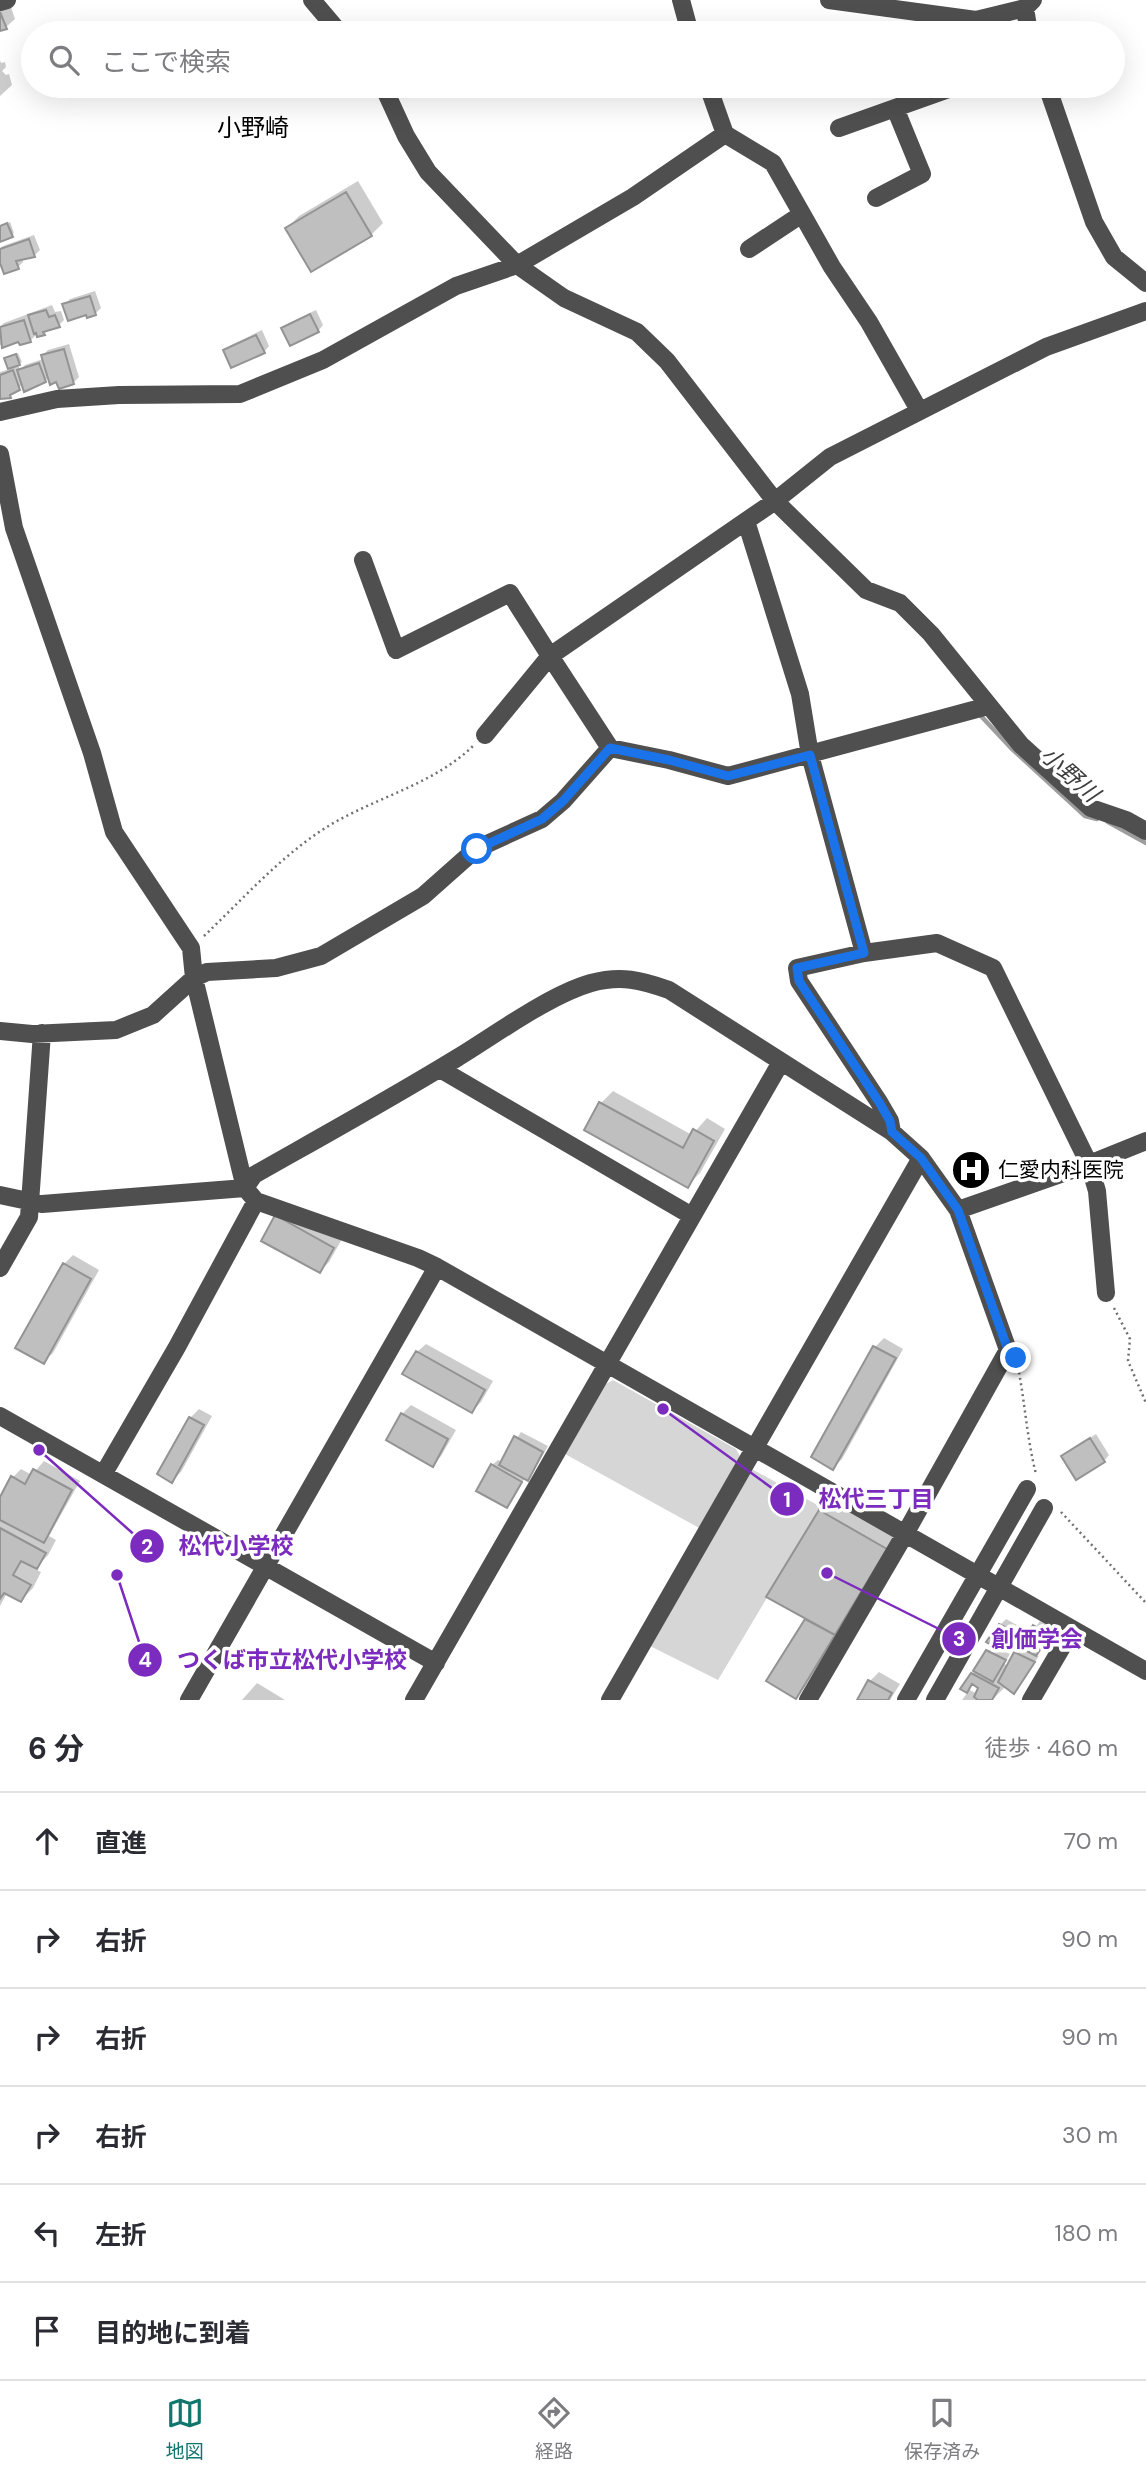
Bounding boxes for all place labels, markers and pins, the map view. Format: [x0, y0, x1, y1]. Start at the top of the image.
hospital icon: 仁愛内科医院 [950, 1149, 992, 1191]
place label: 仁愛内科医院 [998, 1156, 1124, 1184]
callout: 松代三丁目 [769, 1477, 947, 1521]
callout: 松代小学校 [129, 1524, 307, 1568]
callout: 創価学会 [942, 1617, 1097, 1661]
callout: つくば市立松代小学校 [128, 1638, 421, 1682]

